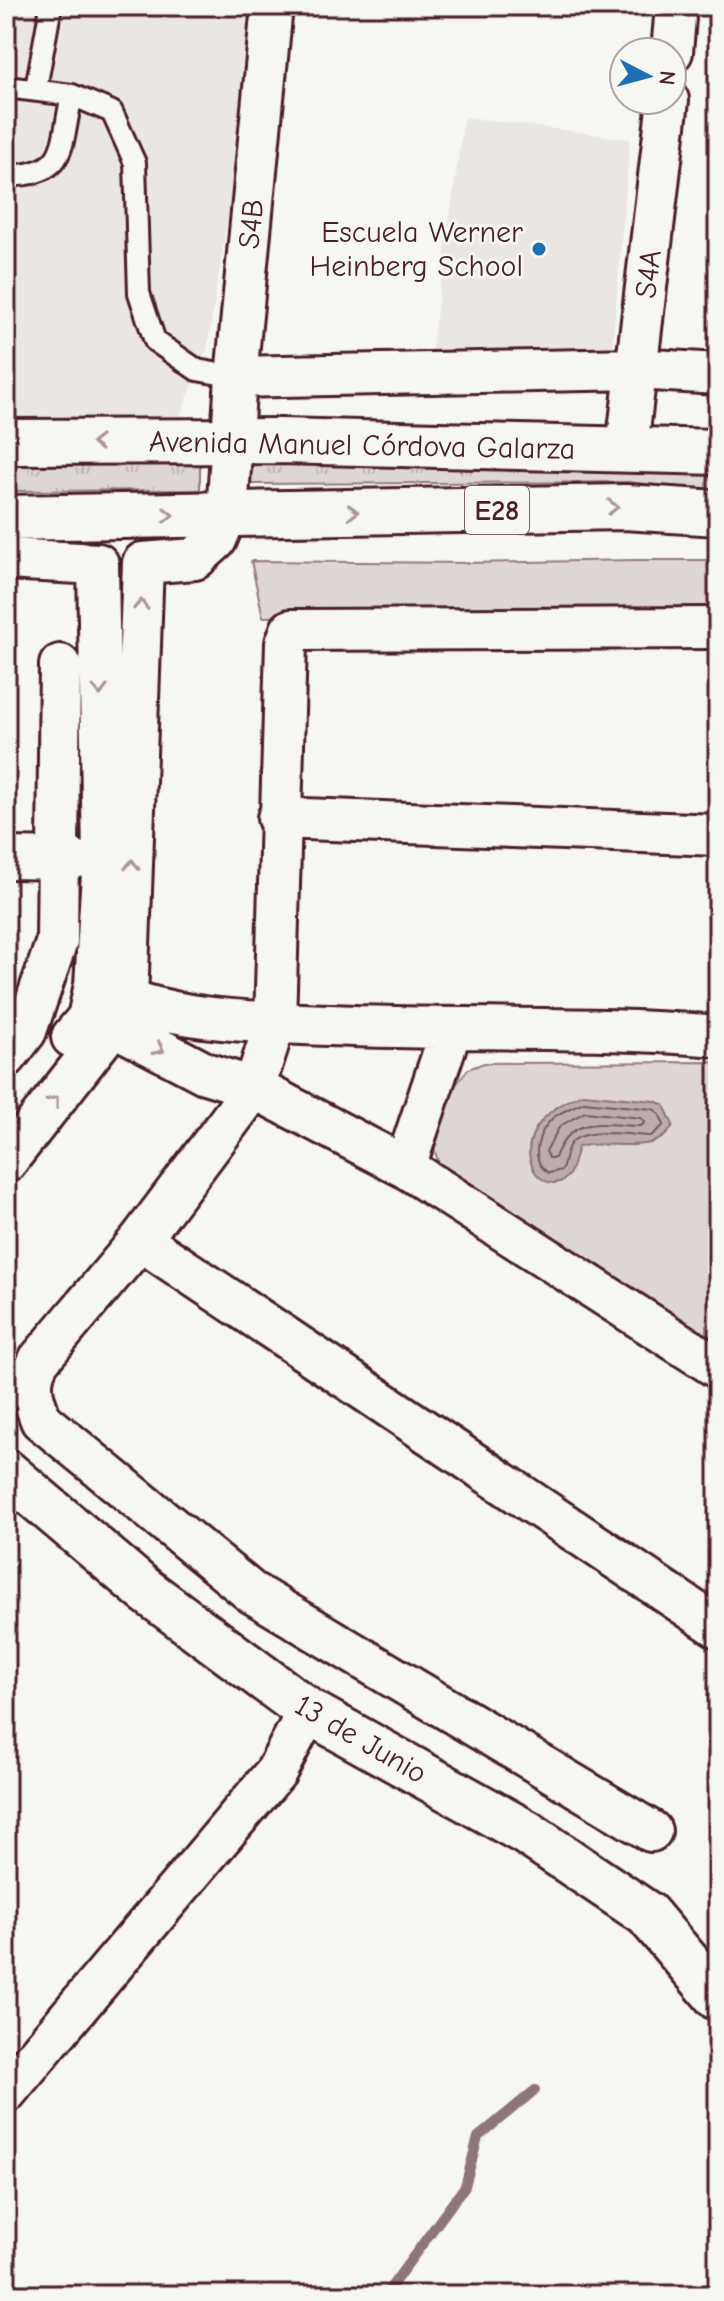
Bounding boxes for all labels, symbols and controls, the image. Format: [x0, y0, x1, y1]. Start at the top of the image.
north arrow [608, 36, 688, 116]
text: N [653, 69, 681, 86]
street label: S4B [231, 198, 271, 251]
place label: Escuela Werner Heinberg School [309, 215, 523, 284]
marker: Escuela Werner Heinberg School [530, 240, 548, 258]
street label: S4A [628, 248, 669, 300]
street label: Avenida Manuel Córdova Galarza [149, 424, 575, 467]
one-way arrow [90, 434, 103, 452]
road number: E28 [465, 486, 529, 534]
one-way arrow [607, 499, 620, 516]
one-way arrow [347, 503, 360, 521]
one-way arrow [162, 506, 175, 524]
one-way arrow [133, 598, 150, 611]
one-way arrow [92, 684, 109, 697]
one-way arrow [123, 858, 140, 871]
one-way arrow [151, 1039, 166, 1055]
one-way arrow [44, 1096, 59, 1110]
street label: 13 de Junio [289, 1688, 433, 1791]

